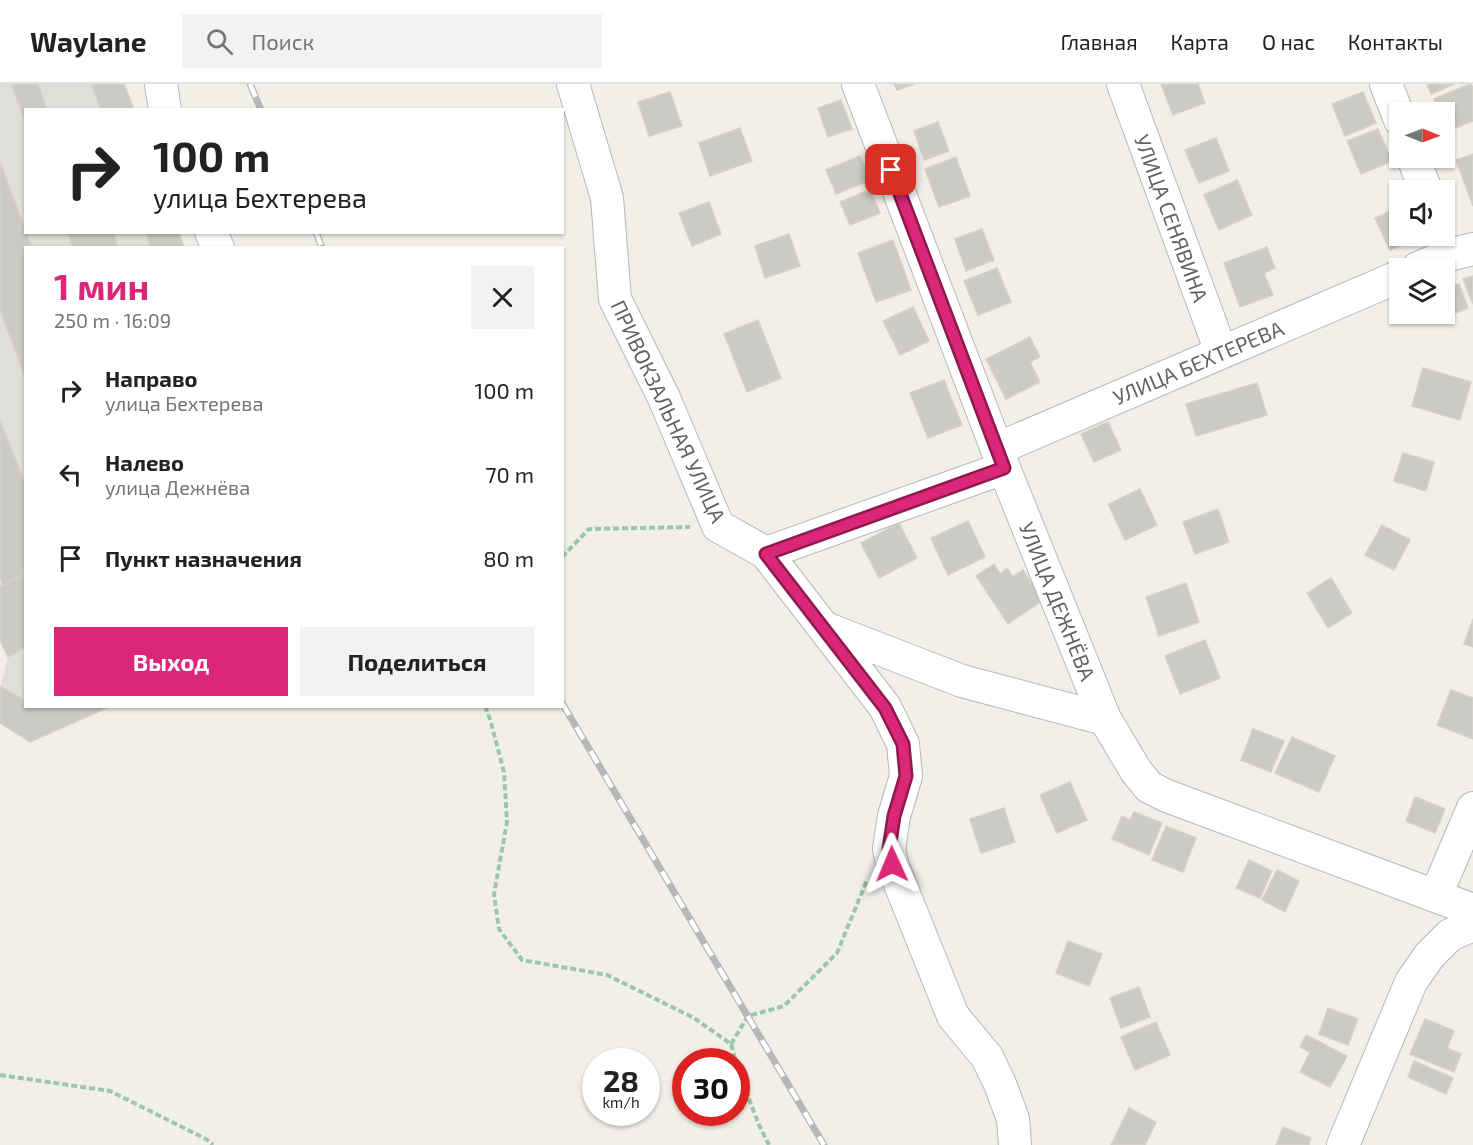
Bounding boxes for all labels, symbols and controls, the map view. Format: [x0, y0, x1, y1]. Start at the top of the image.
search box [182, 14, 602, 68]
text: Waylane [30, 24, 146, 58]
icon: search [203, 25, 236, 58]
text: Поиск [251, 28, 314, 54]
text: Главная [1061, 29, 1138, 54]
text: Карта [1171, 29, 1229, 54]
text: О нас [1262, 29, 1315, 54]
text: Контакты [1348, 29, 1443, 54]
north arrow [1389, 102, 1455, 168]
map controls [1389, 102, 1455, 324]
text: 100 m [153, 130, 270, 180]
street label: УЛИЦА СЕНЯВИНА [1130, 131, 1214, 305]
icon: right [54, 132, 132, 210]
pin [865, 144, 916, 195]
icon: arrive [874, 153, 907, 186]
button: sound [1389, 180, 1455, 246]
text: улица Бехтерева [153, 181, 367, 213]
button: layers [1389, 258, 1455, 324]
text: 1 мин [54, 264, 149, 307]
button: close [471, 266, 534, 329]
street label: ПРИВОКЗАЛЬНАЯ УЛИЦА [606, 296, 732, 526]
text: 250 m · 16:09 [54, 308, 171, 332]
street label: УЛИЦА БЕХТЕРЕВА [1109, 315, 1287, 409]
text: Направо [105, 365, 198, 391]
icon: right [54, 374, 87, 407]
text: 100 m [475, 377, 534, 403]
text: улица Бехтерева [105, 391, 263, 415]
text: Налево [105, 449, 184, 475]
icon: left [54, 458, 87, 491]
text: 70 m [485, 461, 534, 487]
text: улица Дежнёва [105, 475, 250, 499]
street label: УЛИЦА ДЕЖНЁВА [1015, 518, 1101, 684]
icon: arrive [54, 542, 87, 575]
text: Пункт назначения [105, 545, 302, 571]
text: 80 m [483, 545, 534, 571]
button: Выход [54, 627, 288, 696]
button: Поделиться [300, 627, 534, 696]
position arrow [860, 832, 924, 896]
speed limit sign: 30 [672, 1048, 750, 1126]
text: 28 [603, 1062, 639, 1098]
text: km/h [602, 1093, 640, 1111]

